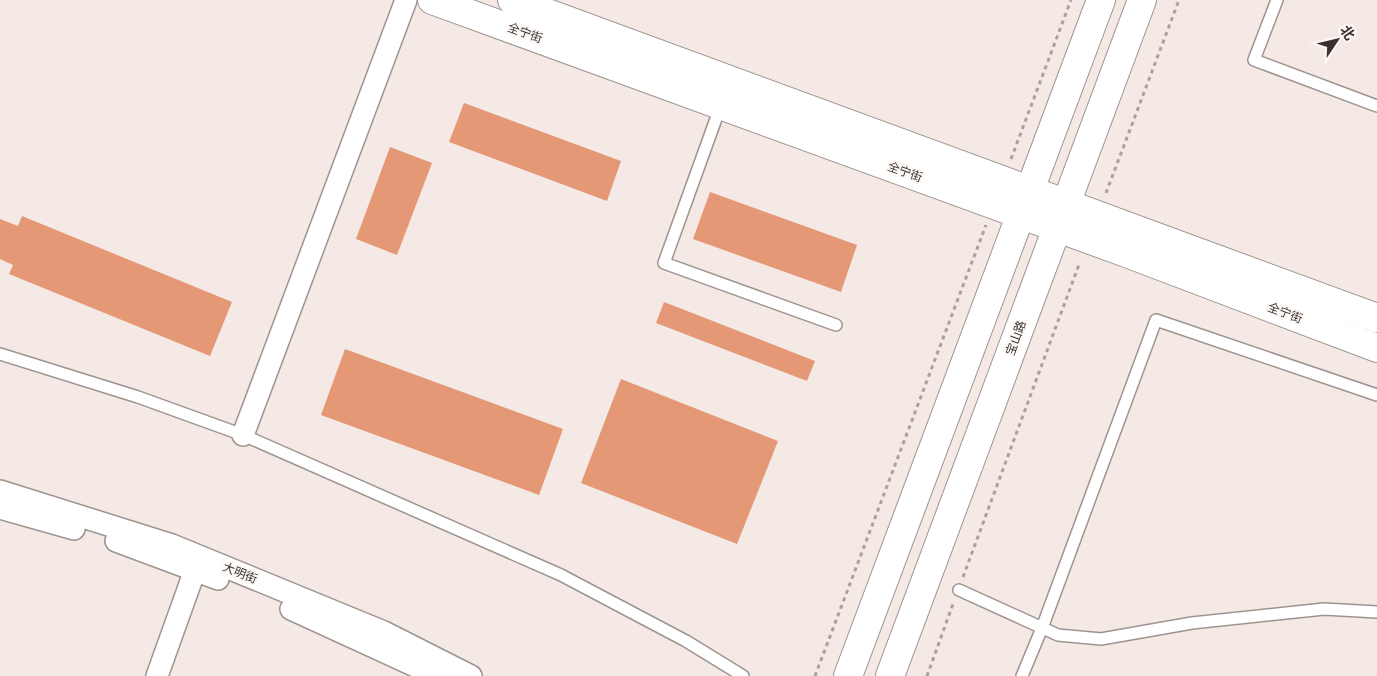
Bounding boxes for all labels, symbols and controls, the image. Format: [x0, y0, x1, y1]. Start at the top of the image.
north arrow [1312, 15, 1362, 65]
street label: 全宁街 [506, 20, 544, 46]
text: 北 [1337, 22, 1358, 43]
street label: 全宁街 [886, 159, 924, 185]
street label: 全宁街 [1266, 300, 1304, 326]
street label: 宝山路 [1003, 319, 1029, 357]
street label: 大明街 [221, 560, 259, 586]

